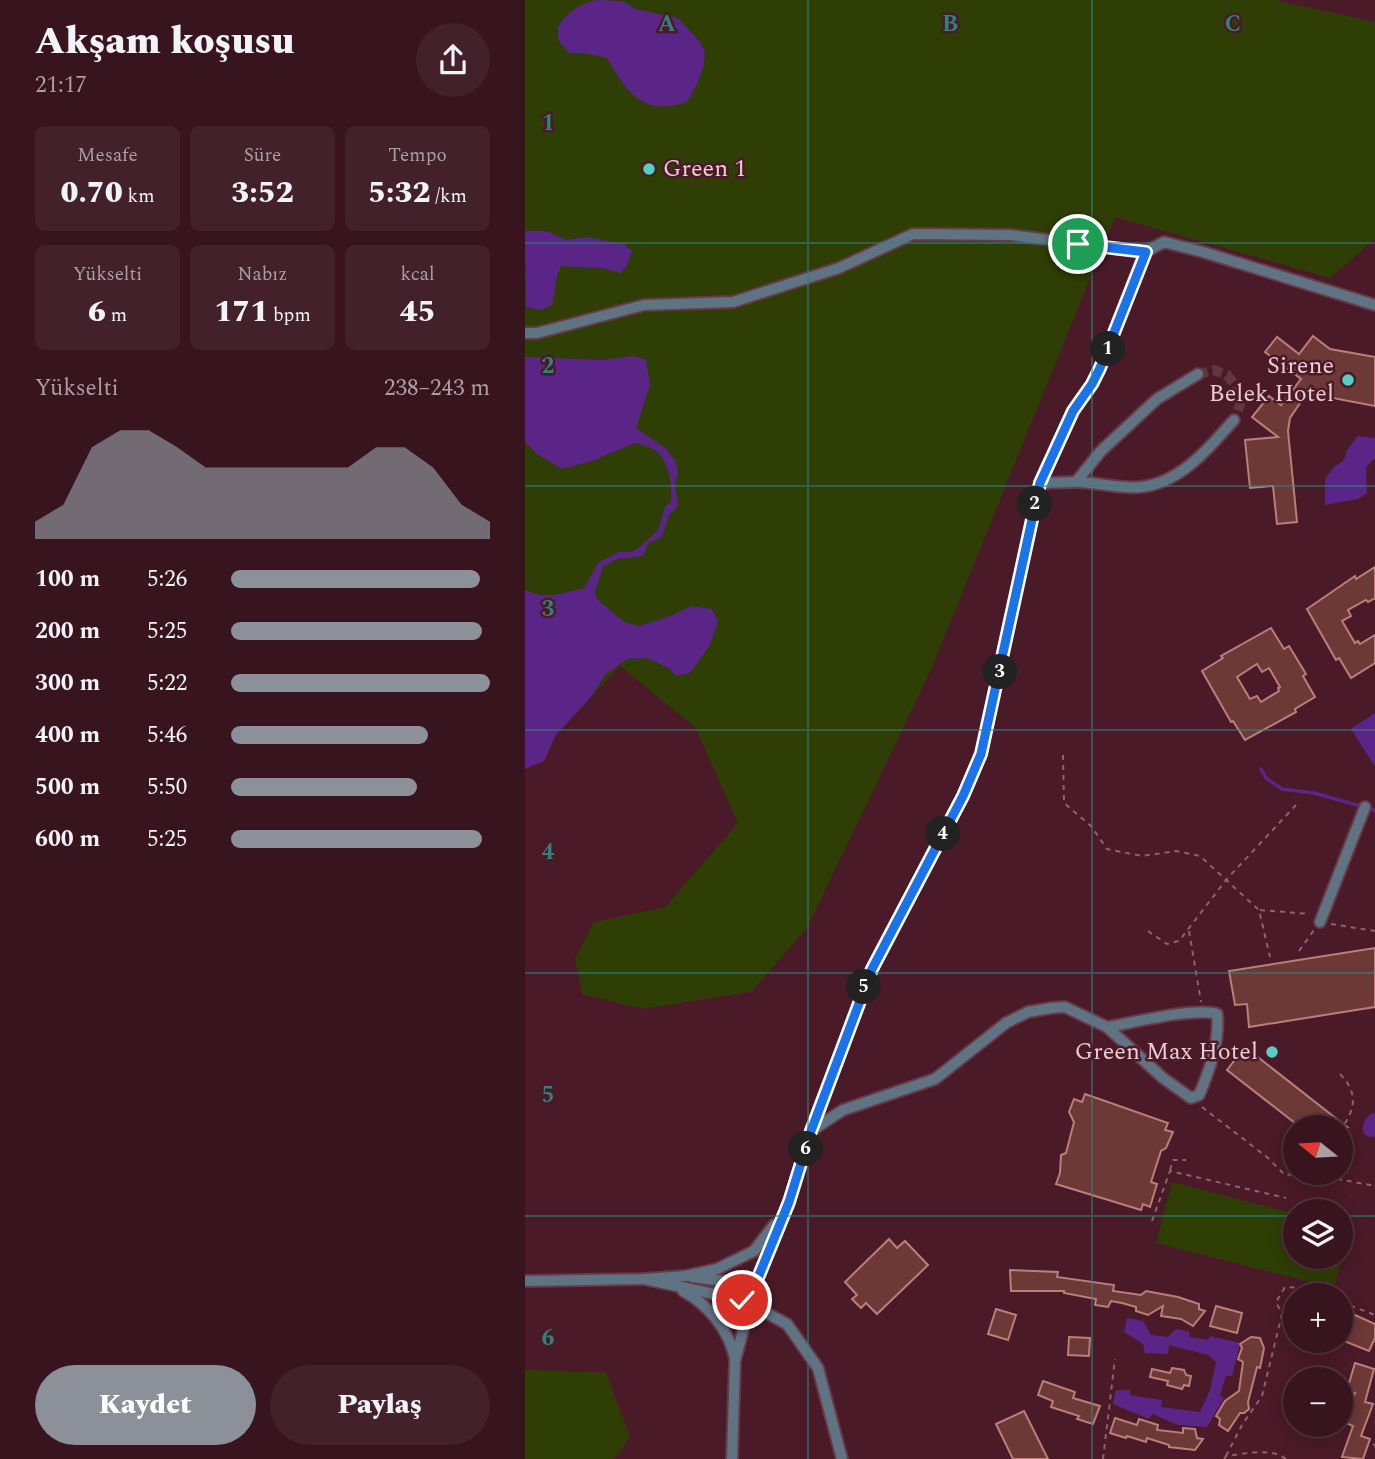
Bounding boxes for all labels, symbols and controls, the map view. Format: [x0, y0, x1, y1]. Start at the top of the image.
text: A [658, 7, 676, 42]
text: B [942, 7, 958, 42]
text: C [1225, 7, 1241, 42]
text: Akşam koşusu [35, 13, 294, 71]
button: share [416, 23, 490, 97]
text: 21:17 [35, 68, 87, 103]
text: 1 [542, 106, 554, 141]
text: Mesafe [77, 141, 138, 170]
text: Süre [244, 141, 281, 170]
text: Tempo [388, 141, 447, 170]
place label: Green 1 [663, 151, 746, 187]
marker: Green 1 [641, 161, 657, 177]
text: 0.70 [60, 170, 123, 216]
text: 3:52 [231, 170, 294, 216]
text: 5:32 [368, 170, 430, 216]
text: km [123, 182, 155, 211]
text: /km [430, 182, 467, 211]
pin [1048, 214, 1108, 274]
icon: arrive [1059, 225, 1097, 263]
text: Yükselti [73, 260, 142, 289]
text: Nabız [238, 260, 287, 289]
text: kcal [400, 260, 435, 289]
text: 6 [88, 289, 106, 335]
text: 171 [214, 289, 268, 335]
text: 45 [400, 289, 436, 335]
text: m [106, 301, 127, 330]
text: bpm [268, 301, 311, 330]
pin: 1 [1091, 332, 1125, 366]
text: 1 [1102, 334, 1113, 363]
place label: Sirene Belek Hotel [1209, 348, 1334, 412]
text: 2 [542, 349, 555, 384]
text: Yükselti [35, 371, 119, 406]
text: 238–243 m [384, 371, 490, 406]
marker: Sirene Belek Hotel [1340, 372, 1356, 388]
pin: 2 [1017, 486, 1053, 522]
text: 2 [1029, 489, 1040, 518]
text: 100 m [35, 562, 100, 597]
text: 5:26 [147, 562, 187, 597]
text: 3 [542, 592, 555, 627]
text: 200 m [35, 614, 100, 649]
text: 5:25 [147, 614, 187, 649]
pin: 3 [983, 654, 1017, 690]
text: 3 [994, 657, 1005, 686]
text: 300 m [35, 666, 100, 701]
text: 5:22 [147, 666, 187, 701]
text: 400 m [35, 718, 100, 753]
text: 5:46 [147, 718, 187, 753]
text: 500 m [35, 770, 100, 805]
text: 5:50 [147, 770, 187, 805]
pin: 4 [925, 816, 961, 852]
text: 4 [937, 819, 948, 848]
text: 600 m [35, 822, 100, 857]
text: 5:25 [147, 822, 187, 857]
text: 4 [542, 835, 555, 870]
pin: 5 [847, 970, 881, 1004]
text: 5 [858, 972, 869, 1001]
place label: Green Max Hotel [1075, 1034, 1258, 1070]
marker: Green Max Hotel [1264, 1044, 1280, 1060]
text: 5 [542, 1078, 554, 1113]
north arrow [1283, 1115, 1353, 1185]
map controls [1283, 1115, 1353, 1437]
pin: 6 [789, 1132, 823, 1166]
text: 6 [800, 1134, 811, 1163]
button: layers [1283, 1199, 1353, 1269]
pin [712, 1270, 772, 1330]
icon: check [723, 1281, 761, 1319]
button: + [1283, 1283, 1353, 1353]
text: 6 [542, 1321, 555, 1356]
button: Kaydet [35, 1365, 256, 1445]
button: Paylaş [270, 1365, 490, 1445]
button: − [1283, 1367, 1353, 1437]

